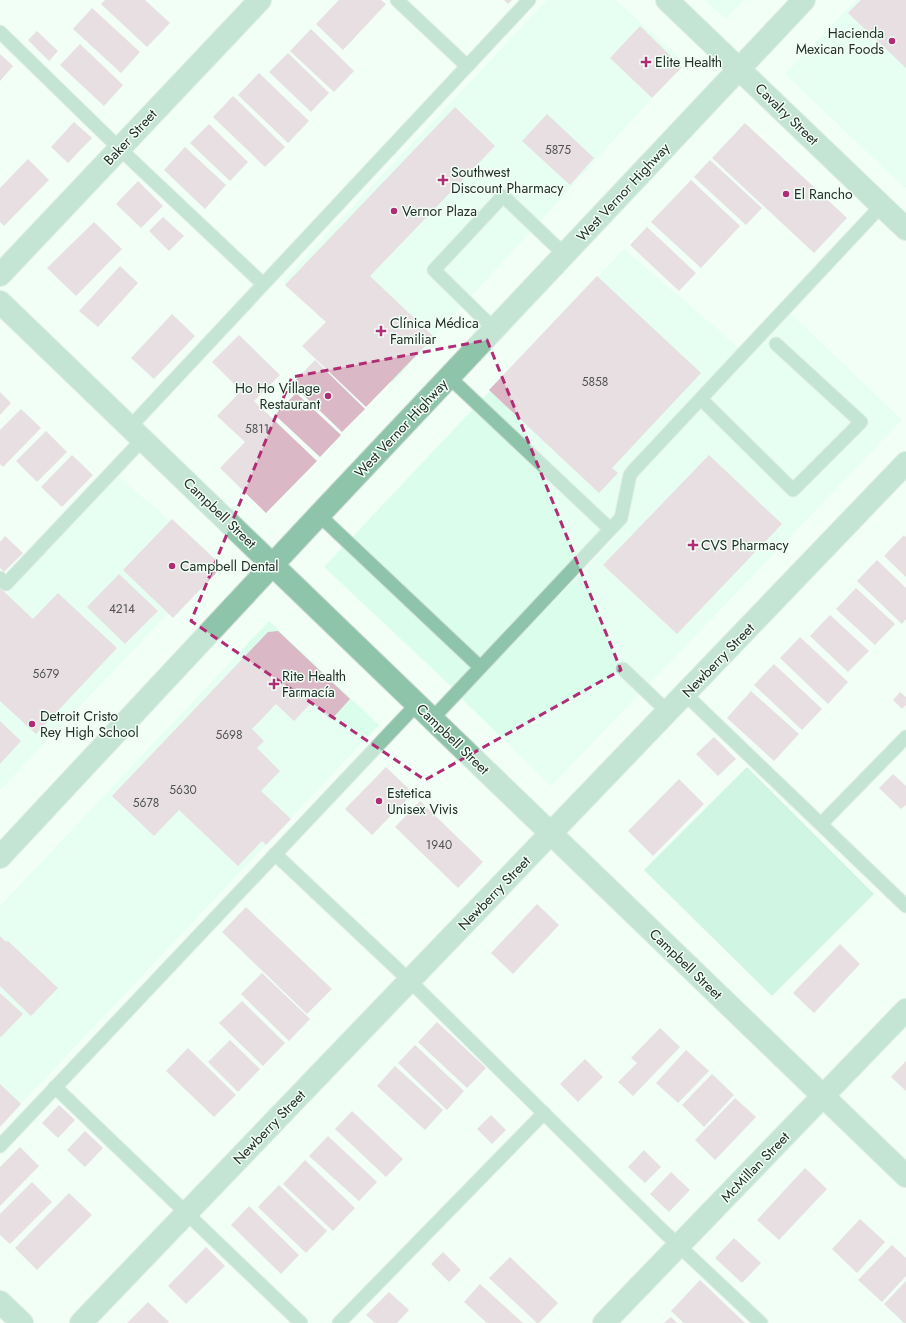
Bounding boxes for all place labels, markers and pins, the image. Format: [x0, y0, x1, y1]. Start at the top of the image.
place label: Hacienda Mexican Foods [796, 23, 884, 59]
marker: Hacienda Mexican Foods [887, 36, 897, 46]
place label: Elite Health [655, 52, 722, 72]
marker: Elite Health [640, 56, 652, 68]
place label: Southwest Discount Pharmacy [451, 162, 564, 198]
marker: Southwest Discount Pharmacy [438, 175, 448, 185]
place label: El Rancho [794, 184, 853, 204]
marker: El Rancho [781, 189, 791, 199]
place label: Vernor Plaza [402, 201, 477, 221]
marker: Vernor Plaza [389, 206, 399, 216]
place label: Clínica Médica Familiar [390, 313, 479, 349]
marker: Clínica Médica Familiar [375, 325, 387, 337]
place label: Ho Ho Village Restaurant [235, 378, 321, 414]
marker: Ho Ho Village Restaurant [323, 391, 333, 401]
place label: CVS Pharmacy [701, 535, 789, 555]
marker: CVS Pharmacy [688, 540, 698, 550]
place label: Campbell Dental [180, 556, 278, 576]
marker: Campbell Dental [167, 561, 177, 571]
place label: Rite Health Farmacía [282, 666, 346, 702]
marker: Rite Health Farmacía [269, 679, 279, 689]
place label: Detroit Cristo Rey High School [40, 706, 139, 742]
marker: Detroit Cristo Rey High School [27, 719, 37, 729]
place label: Estetica Unisex Vivis [387, 783, 458, 819]
marker: Estetica Unisex Vivis [374, 796, 384, 806]

